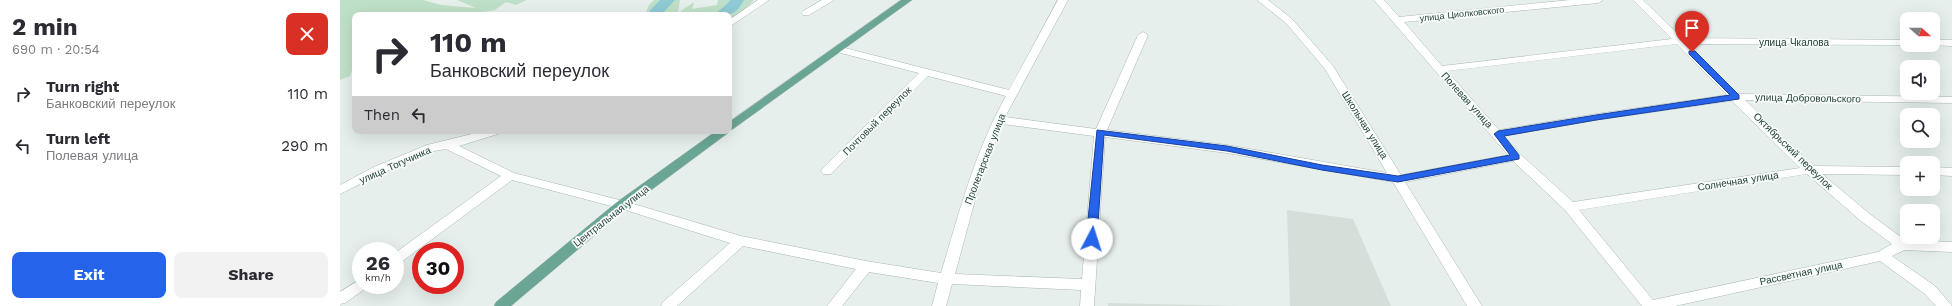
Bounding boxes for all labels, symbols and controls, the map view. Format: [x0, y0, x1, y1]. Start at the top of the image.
street label: улица Циолковского [1419, 5, 1505, 23]
pin [1675, 11, 1709, 52]
north arrow [1900, 12, 1940, 52]
map controls [1900, 12, 1940, 244]
text: 2 min [12, 13, 78, 41]
button: close [286, 13, 328, 55]
icon: arrive [1681, 17, 1703, 39]
text: 110 m [430, 26, 507, 59]
icon: right [364, 28, 416, 80]
street label: улица Чкалова [1759, 37, 1829, 48]
text: 690 m · 20:54 [12, 42, 100, 57]
text: Банковский переулок [430, 60, 609, 81]
button: sound [1900, 60, 1940, 100]
street label: Полевая улица [1439, 70, 1495, 130]
text: Turn right [46, 78, 119, 96]
icon: right [12, 83, 34, 105]
street label: Почтовый переулок [841, 84, 914, 157]
text: 110 m [288, 85, 328, 103]
street label: Школьная улица [1340, 89, 1390, 161]
street label: улица Добровольского [1755, 92, 1861, 104]
text: Банковский переулок [46, 96, 175, 111]
icon: left [408, 104, 430, 126]
text: Then [364, 106, 400, 124]
button: search [1900, 108, 1940, 148]
street label: Октябрьский переулок [1751, 110, 1835, 192]
street label: Пролетарская улица [963, 112, 1008, 206]
text: Turn left [46, 130, 110, 148]
icon: left [12, 135, 34, 157]
text: 290 m [281, 137, 328, 155]
street label: улица Тогучинка [358, 144, 433, 186]
text: Полевая улица [46, 148, 138, 163]
button: + [1900, 156, 1940, 196]
street label: Солнечная улица [1697, 169, 1780, 193]
street label: Центральная улица [571, 183, 651, 249]
button: − [1900, 204, 1940, 244]
position arrow [1071, 218, 1113, 260]
speed limit sign: 30 [412, 242, 464, 294]
text: 26 [366, 251, 390, 275]
button: Exit [12, 252, 166, 298]
button: Share [174, 252, 328, 298]
street label: Рассветная улица [1759, 259, 1844, 287]
text: km/h [365, 272, 391, 283]

